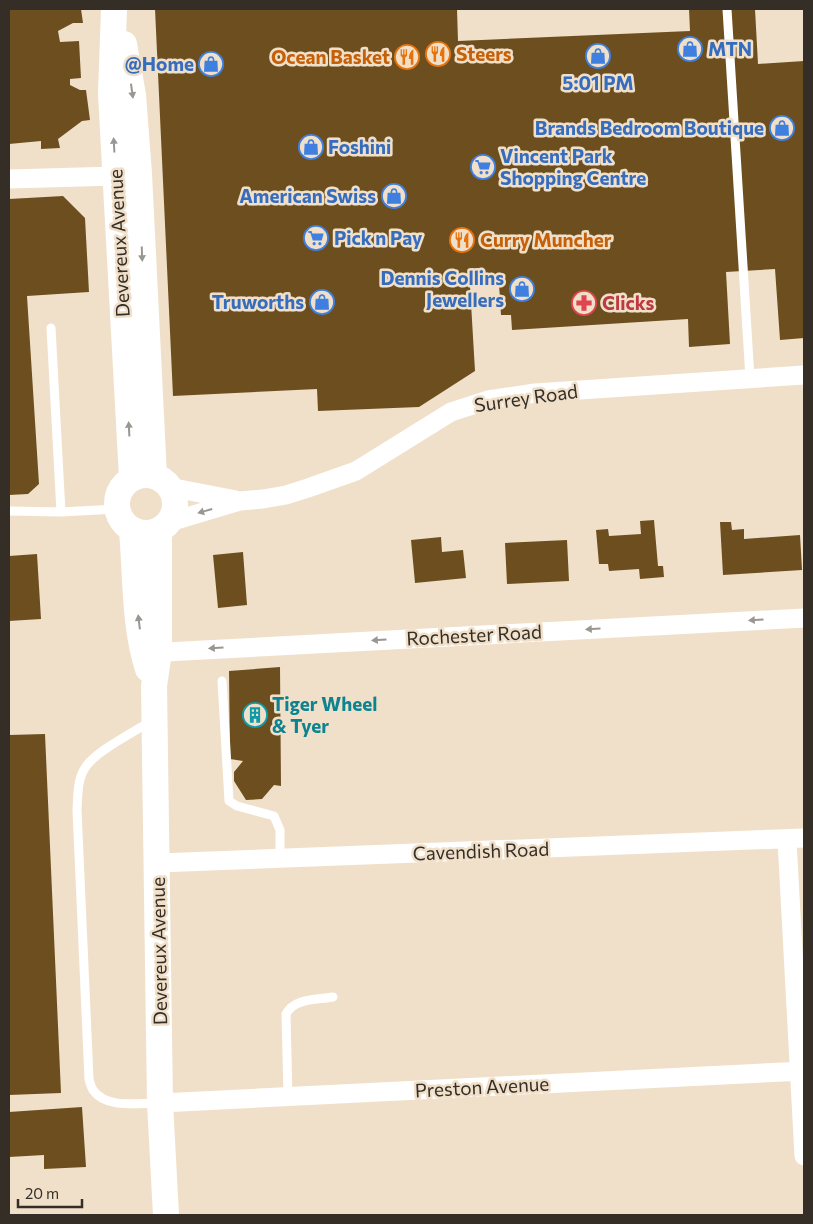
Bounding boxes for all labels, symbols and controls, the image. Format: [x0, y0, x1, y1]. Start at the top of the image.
shop icon: MTN [677, 36, 703, 62]
place label: MTN [708, 37, 752, 60]
restaurant icon: Steers [425, 41, 451, 67]
place label: Steers [456, 42, 512, 65]
shop icon: 5:01 PM [585, 43, 611, 69]
restaurant icon: Ocean Basket [394, 44, 420, 70]
place label: Ocean Basket [271, 45, 390, 68]
shop icon: @Home [198, 51, 224, 77]
place label: @Home [125, 52, 194, 75]
place label: 5:01 PM [562, 71, 634, 94]
one-way arrow [128, 84, 136, 100]
shop icon: Brands Bedroom Boutique [769, 115, 795, 141]
place label: Brands Bedroom Boutique [535, 116, 764, 139]
shop icon: Foshini [298, 134, 324, 160]
place label: Foshini [328, 135, 391, 158]
one-way arrow [109, 136, 117, 152]
place label: Vincent Park Shopping Centre [500, 144, 646, 189]
supermarket icon: Vincent Park Shopping Centre [470, 154, 496, 180]
street label: Devereux Avenue [103, 168, 134, 318]
shop icon: American Swiss [381, 183, 407, 209]
place label: American Swiss [239, 184, 376, 207]
supermarket icon: Pick n Pay [303, 225, 329, 251]
place label: Pick n Pay [334, 226, 423, 249]
restaurant icon: Curry Muncher [449, 227, 475, 253]
place label: Curry Muncher [480, 228, 612, 251]
one-way arrow [138, 246, 146, 262]
place label: Dennis Collins Jewellers [380, 266, 504, 311]
shop icon: Dennis Collins Jewellers [509, 276, 535, 302]
shop icon: Truworths [309, 289, 335, 315]
place label: Truworths [212, 290, 304, 313]
pharmacy icon: Clicks [571, 290, 597, 316]
place label: Clicks [602, 291, 655, 314]
street label: Surrey Road [473, 379, 579, 416]
one-way arrow [125, 421, 133, 437]
one-way arrow [197, 507, 212, 515]
one-way arrow [135, 614, 143, 630]
one-way arrow [747, 617, 763, 625]
street label: Rochester Road [406, 619, 542, 650]
one-way arrow [585, 625, 601, 633]
one-way arrow [370, 636, 386, 644]
one-way arrow [208, 645, 224, 653]
place label: Tiger Wheel & Tyer [272, 692, 377, 737]
building icon: Tiger Wheel & Tyer [242, 702, 268, 728]
street label: Cavendish Road [412, 837, 550, 864]
street label: Devereux Avenue [146, 877, 171, 1025]
street label: Preston Avenue [414, 1071, 550, 1102]
scale bar [18, 1176, 81, 1208]
text: 20 m [25, 1184, 59, 1202]

